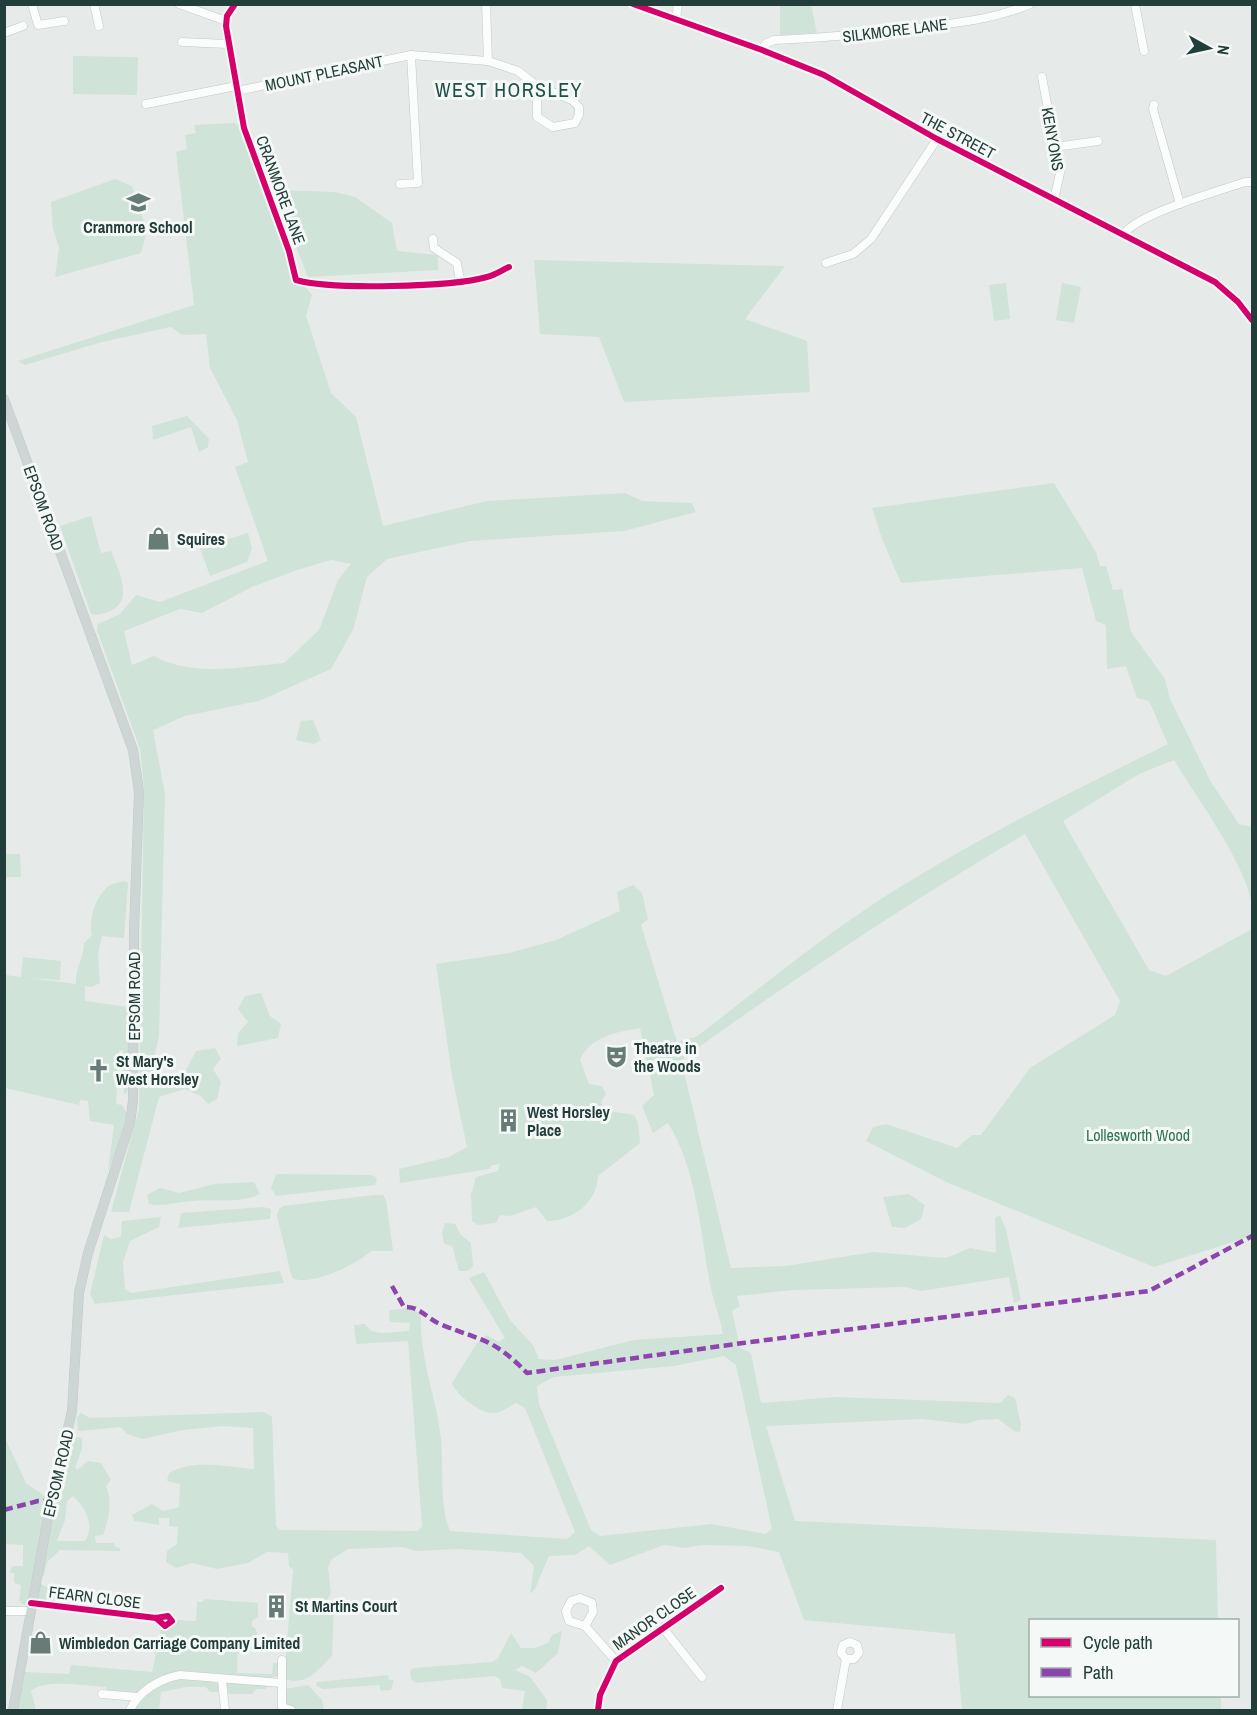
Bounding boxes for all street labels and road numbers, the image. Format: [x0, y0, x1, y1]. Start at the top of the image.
street label: SILKMORE LANE [841, 13, 949, 47]
street label: MOUNT PLEASANT [263, 50, 385, 96]
street label: KENYONS [1037, 105, 1069, 173]
street label: THE STREET [917, 106, 999, 164]
street label: CRANMORE LANE [251, 132, 311, 248]
street label: EPSOM ROAD [18, 462, 70, 554]
street label: EPSOM ROAD [123, 952, 145, 1040]
street label: EPSOM ROAD [37, 1427, 79, 1519]
street label: FEARN CLOSE [48, 1580, 142, 1614]
street label: MANOR CLOSE [608, 1581, 700, 1655]

